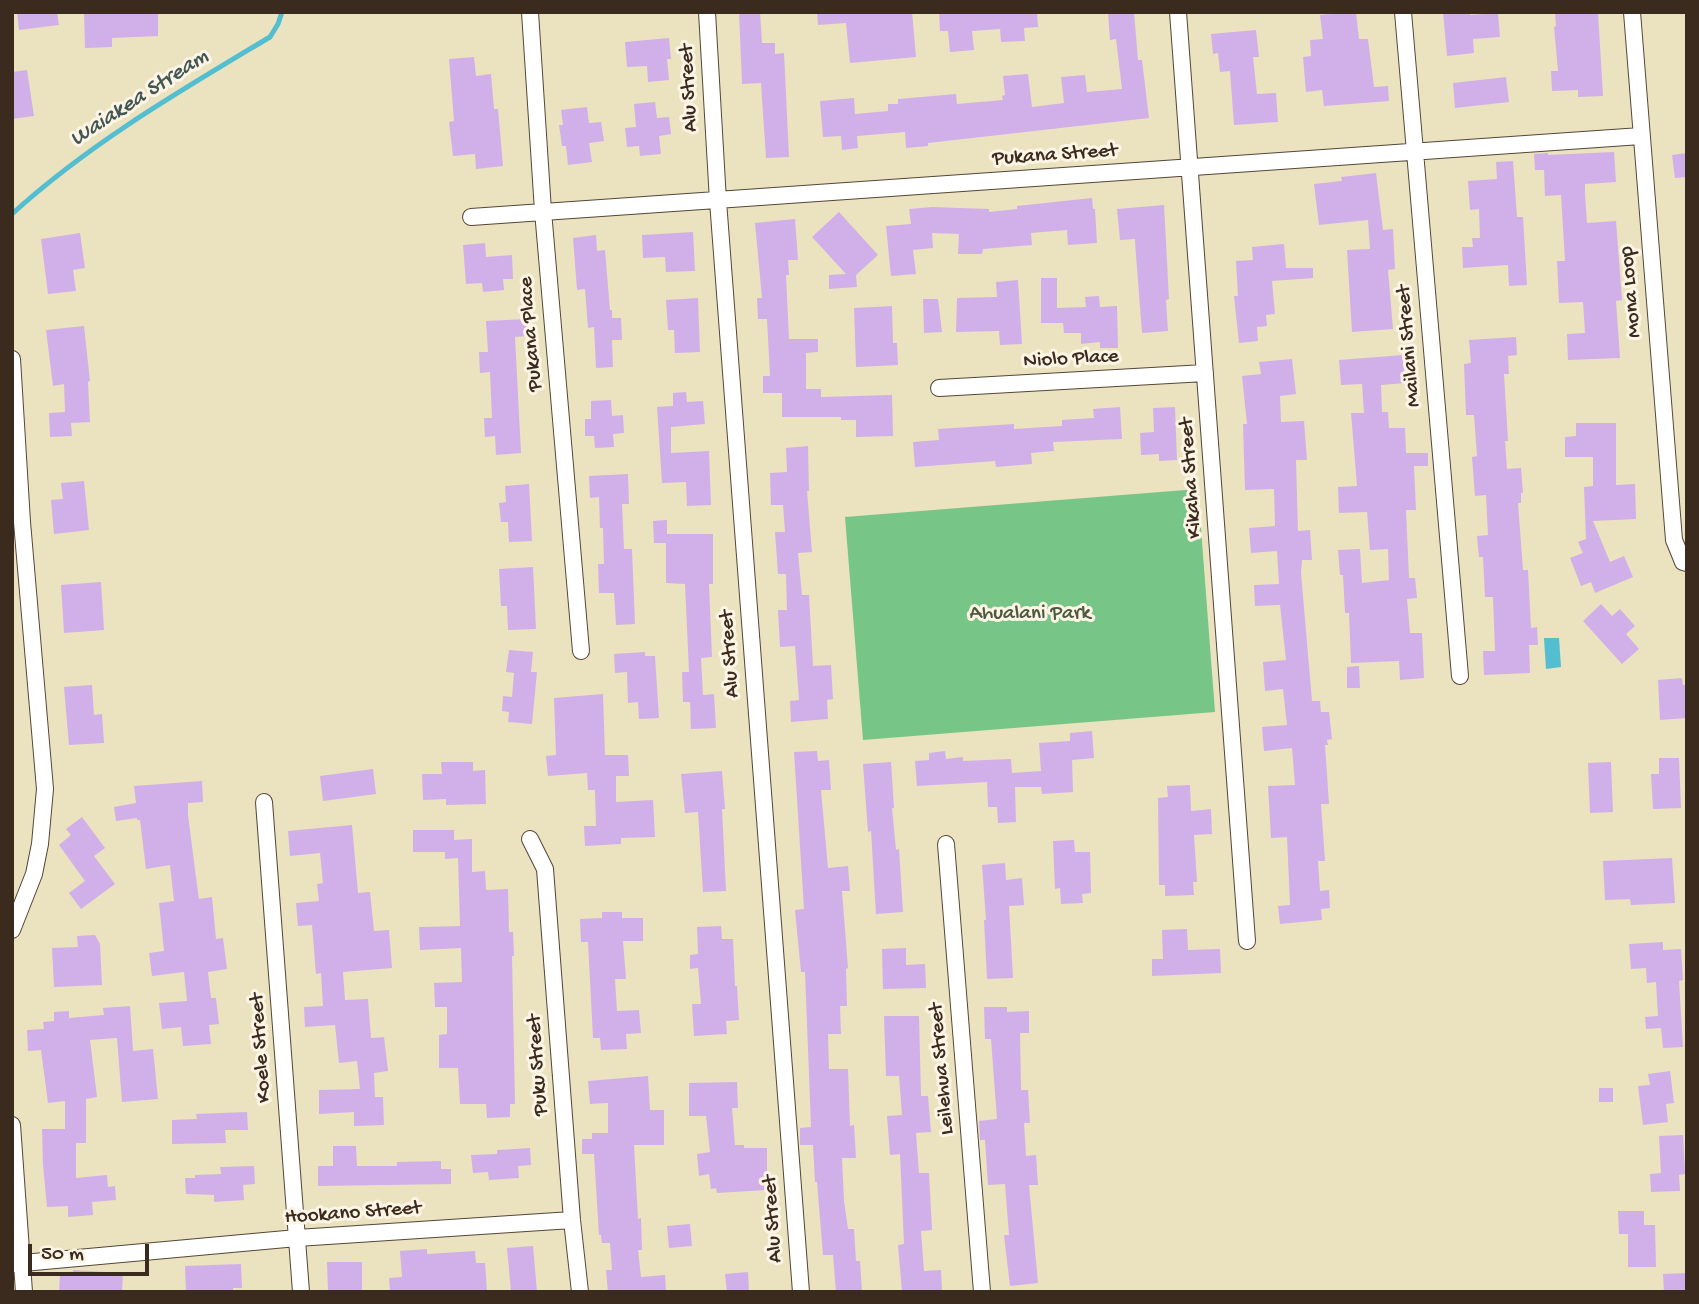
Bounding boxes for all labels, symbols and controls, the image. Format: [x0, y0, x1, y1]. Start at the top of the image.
street label: Alu Street [675, 43, 705, 133]
water label: Waiakea Stream [66, 44, 214, 154]
street label: Pukana Street [992, 139, 1118, 173]
street label: Mona Loop [1615, 245, 1649, 339]
street label: Pukana Place [514, 276, 550, 392]
street label: Mailani Street [1392, 284, 1428, 408]
street label: Niolo Place [1023, 345, 1119, 375]
street label: Kikaha Street [1175, 417, 1209, 539]
park label: Ahualani Park [969, 602, 1091, 628]
street label: Alu Street [715, 609, 747, 699]
street label: Koele Street [246, 992, 278, 1104]
street label: Leilehua Street [925, 1002, 961, 1136]
street label: Puku Street [523, 1013, 555, 1117]
street label: Alu Street [758, 1174, 790, 1264]
street label: Hookano Street [284, 1197, 422, 1231]
scale bar [32, 1230, 152, 1274]
text: 50 m [41, 1243, 84, 1268]

